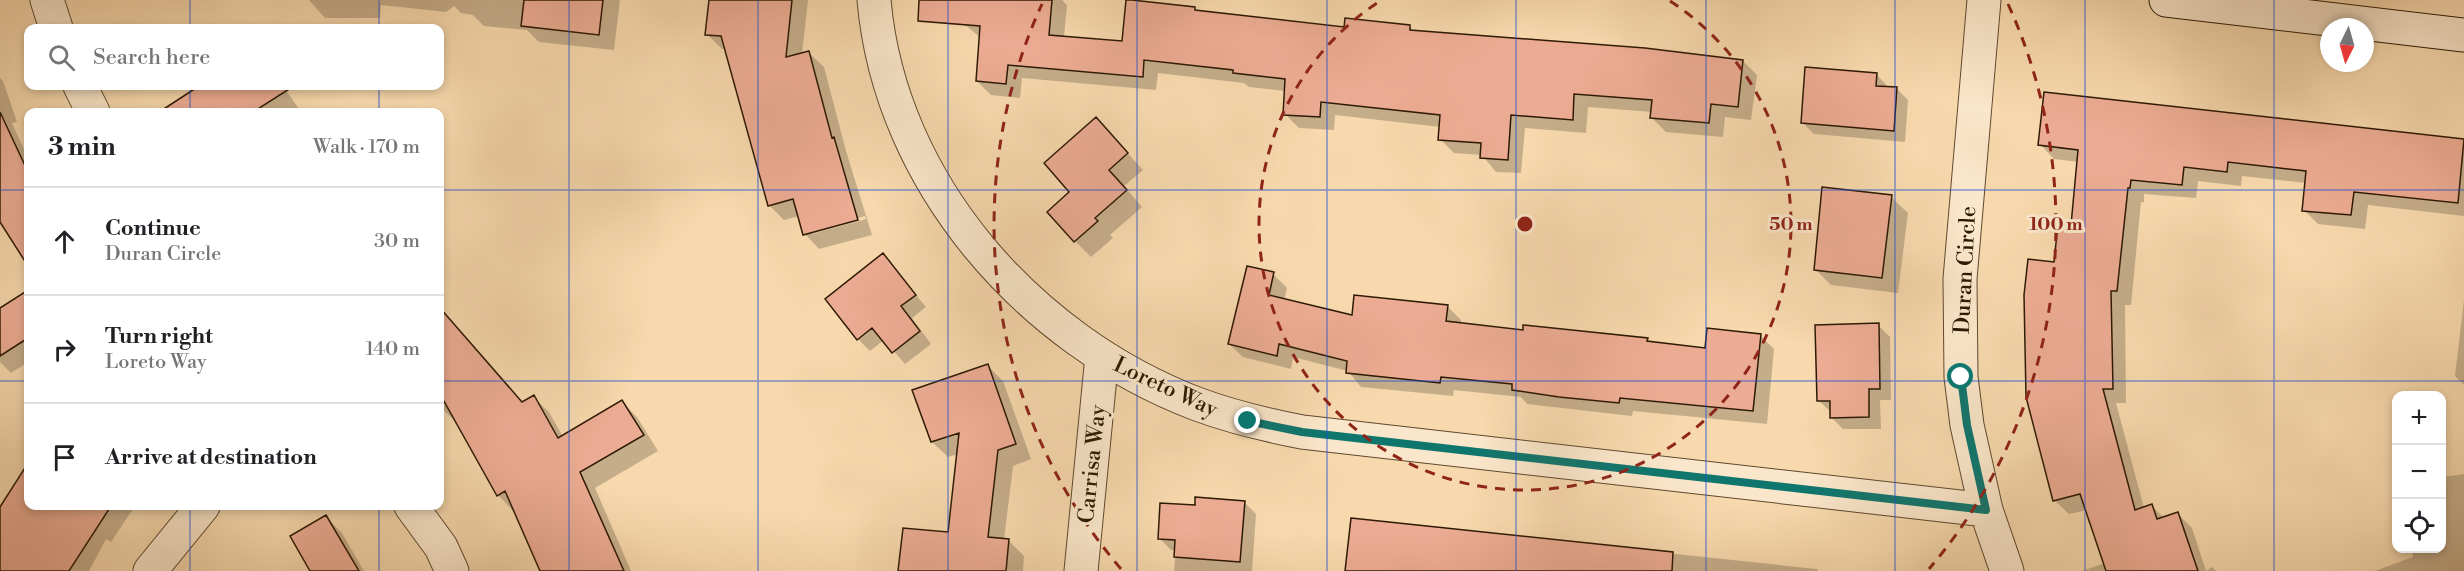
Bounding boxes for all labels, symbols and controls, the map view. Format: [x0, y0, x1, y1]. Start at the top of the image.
north arrow [2320, 18, 2374, 72]
search box [24, 24, 444, 90]
icon: search [45, 41, 78, 74]
text: Search here [93, 44, 210, 71]
text: 3 min [48, 131, 116, 163]
text: Walk · 170 m [313, 135, 420, 160]
street label: Duran Circle [1949, 205, 1982, 335]
text: 50 m [1769, 213, 1813, 236]
text: 100 m [2029, 213, 2083, 236]
centre of rings [1515, 214, 1535, 234]
text: Continue [105, 215, 201, 242]
icon: ahead [48, 225, 81, 258]
text: 30 m [374, 229, 420, 254]
text: Duran Circle [105, 242, 221, 267]
text: Turn right [105, 323, 213, 350]
icon: right [48, 333, 81, 366]
text: 140 m [365, 337, 420, 362]
text: Loreto Way [105, 350, 207, 375]
street label: Loreto Way [1109, 351, 1222, 423]
route start [1947, 363, 1973, 389]
map controls [2392, 391, 2446, 553]
button: + [2392, 391, 2446, 445]
street label: Carrisa Way [1073, 403, 1112, 525]
route end [1234, 407, 1260, 433]
icon: arrive [48, 441, 81, 474]
text: Arrive at destination [105, 444, 317, 471]
button: − [2392, 445, 2446, 499]
button: locate [2392, 499, 2446, 553]

